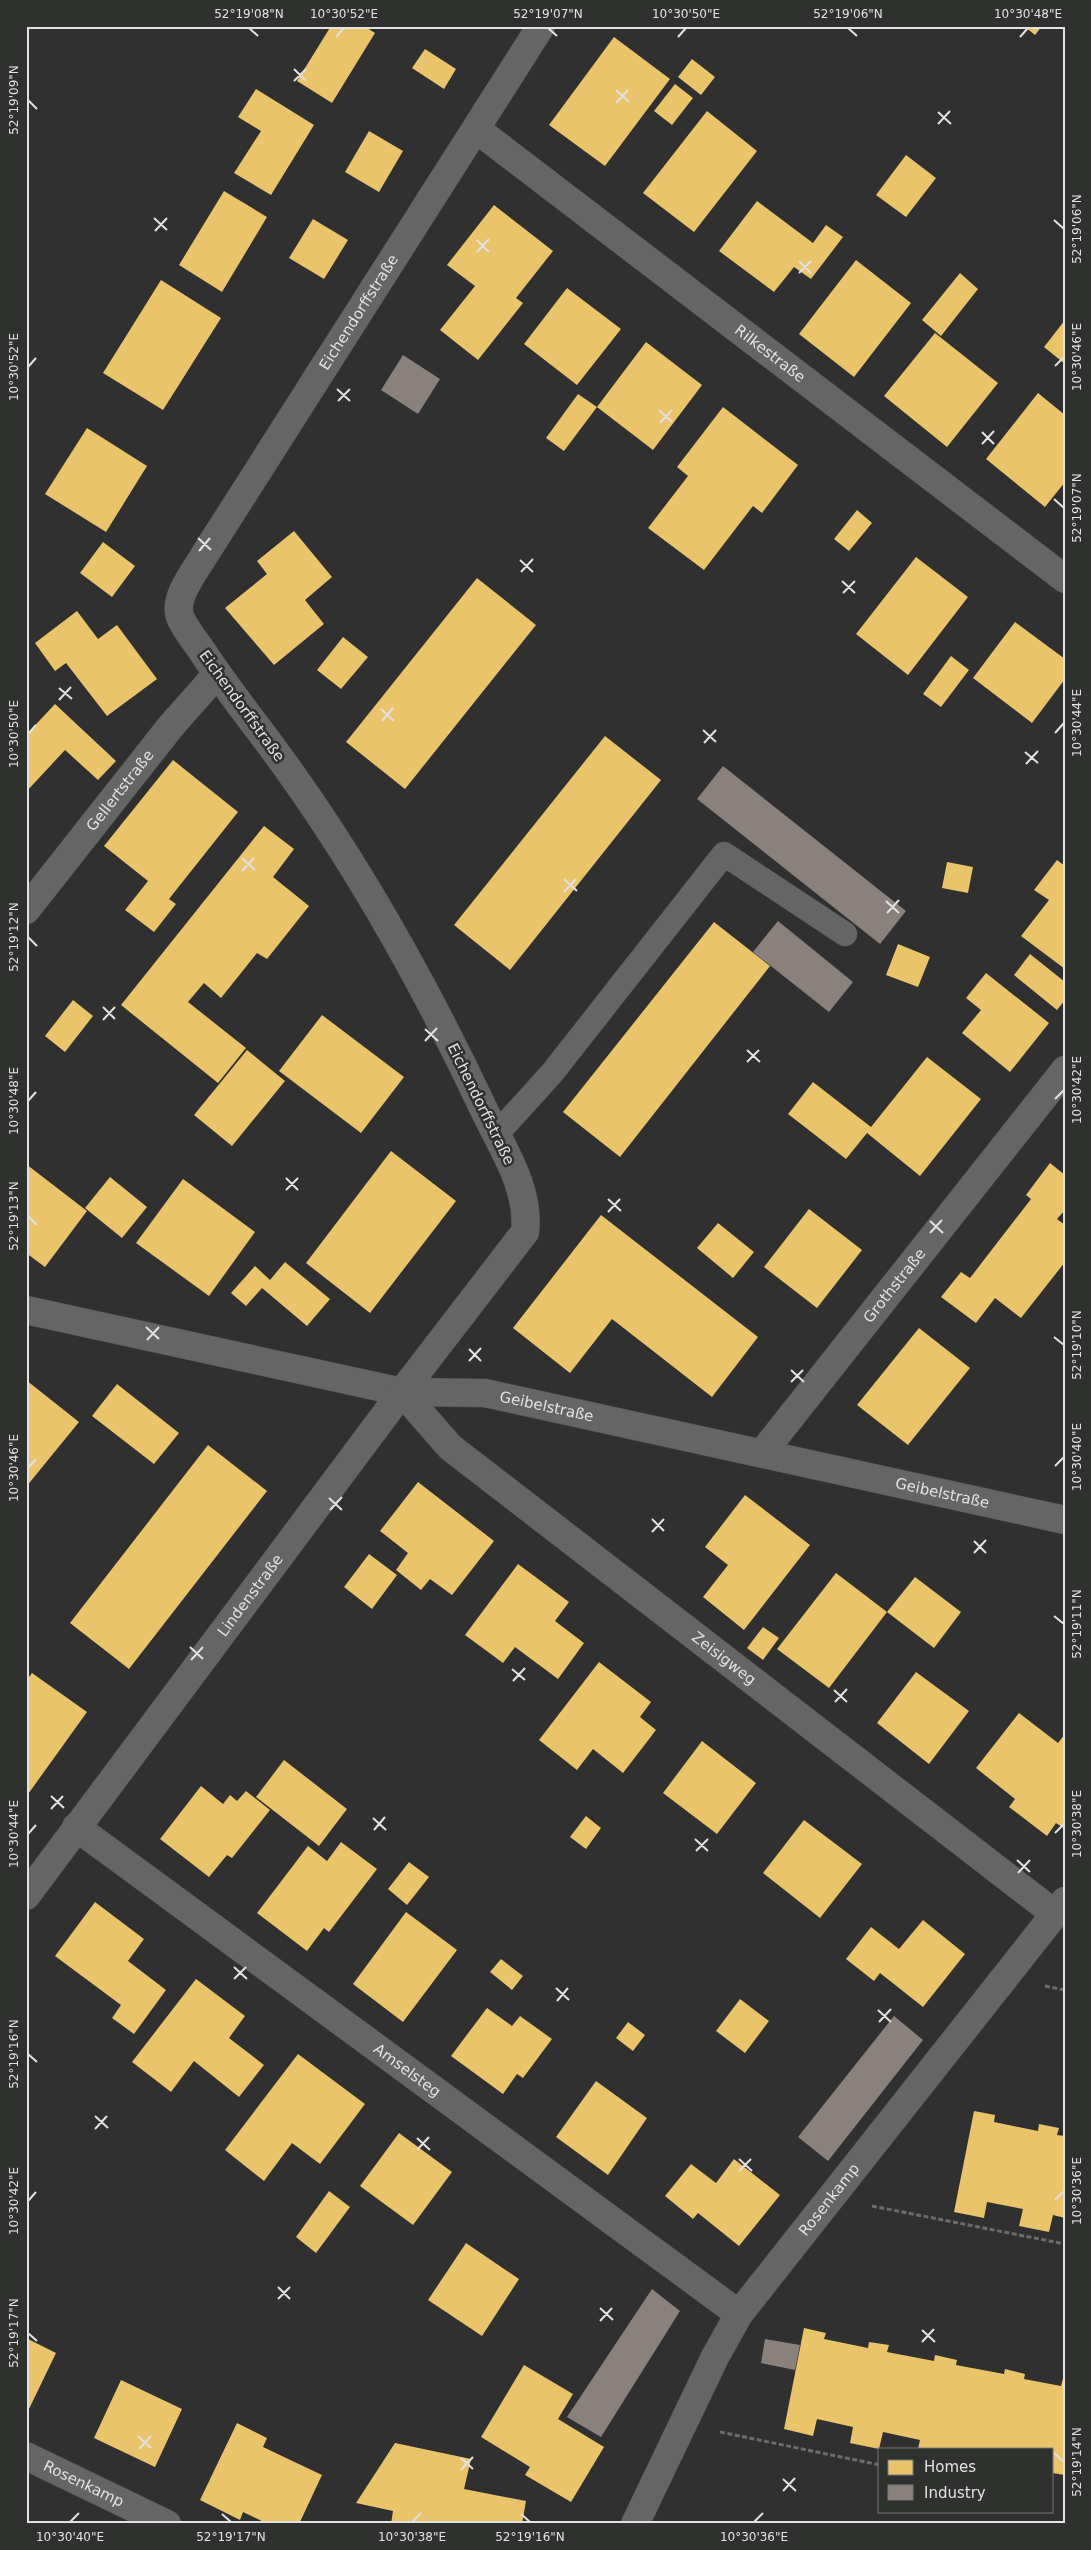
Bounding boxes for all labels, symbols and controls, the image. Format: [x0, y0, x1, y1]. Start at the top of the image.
text: 52°19'08"N [214, 7, 284, 21]
text: 10°30'52"E [310, 7, 378, 21]
text: 52°19'07"N [513, 7, 583, 21]
text: 10°30'50"E [652, 7, 720, 21]
text: 52°19'06"N [813, 7, 883, 21]
text: 10°30'48"E [994, 7, 1062, 21]
text: 52°19'09"N [7, 65, 21, 135]
text: 52°19'06"N [1070, 194, 1084, 264]
street label: Eichendorffstraße [316, 251, 402, 373]
street label: Rilkestraße [731, 321, 809, 386]
text: 10°30'46"E [1070, 323, 1084, 391]
text: 10°30'52"E [7, 333, 21, 401]
text: 52°19'07"N [1070, 473, 1084, 543]
street label: Eichendorffstraße [196, 647, 288, 765]
text: 10°30'44"E [1070, 689, 1084, 757]
text: 10°30'50"E [7, 700, 21, 768]
street label: Gellertstraße [83, 746, 158, 835]
text: 52°19'12"N [7, 902, 21, 972]
street label: Eichendorffstraße [444, 1040, 518, 1168]
text: 10°30'42"E [1070, 1056, 1084, 1124]
text: 10°30'48"E [7, 1067, 21, 1135]
text: 52°19'13"N [7, 1181, 21, 1251]
street label: Grothstraße [860, 1245, 929, 1327]
text: 52°19'10"N [1070, 1310, 1084, 1380]
street label: Geibelstraße [498, 1387, 595, 1426]
text: 10°30'40"E [1070, 1423, 1084, 1491]
text: 10°30'46"E [7, 1434, 21, 1502]
street label: Geibelstraße [894, 1474, 991, 1512]
street label: Lindenstraße [214, 1551, 287, 1640]
text: 52°19'11"N [1070, 1589, 1084, 1659]
street label: Zeisigweg [688, 1628, 760, 1689]
text: 10°30'38"E [1070, 1790, 1084, 1858]
text: 10°30'44"E [7, 1800, 21, 1868]
text: 52°19'16"N [7, 2019, 21, 2089]
street label: Amselsteg [370, 2040, 444, 2101]
text: 10°30'36"E [1070, 2157, 1084, 2225]
street label: Rosenkamp [795, 2160, 863, 2240]
text: 10°30'42"E [7, 2167, 21, 2235]
text: 52°19'17"N [7, 2298, 21, 2368]
text: 52°19'14"N [1070, 2427, 1084, 2497]
legend [878, 2448, 1054, 2512]
street label: Rosenkamp [40, 2457, 127, 2511]
text: Homes [924, 2458, 976, 2476]
text: Industry [924, 2484, 986, 2502]
text: 10°30'40"E [36, 2530, 104, 2544]
text: 52°19'17"N [196, 2530, 266, 2544]
text: 10°30'38"E [378, 2530, 446, 2544]
text: 52°19'16"N [495, 2530, 565, 2544]
text: 10°30'36"E [720, 2530, 788, 2544]

